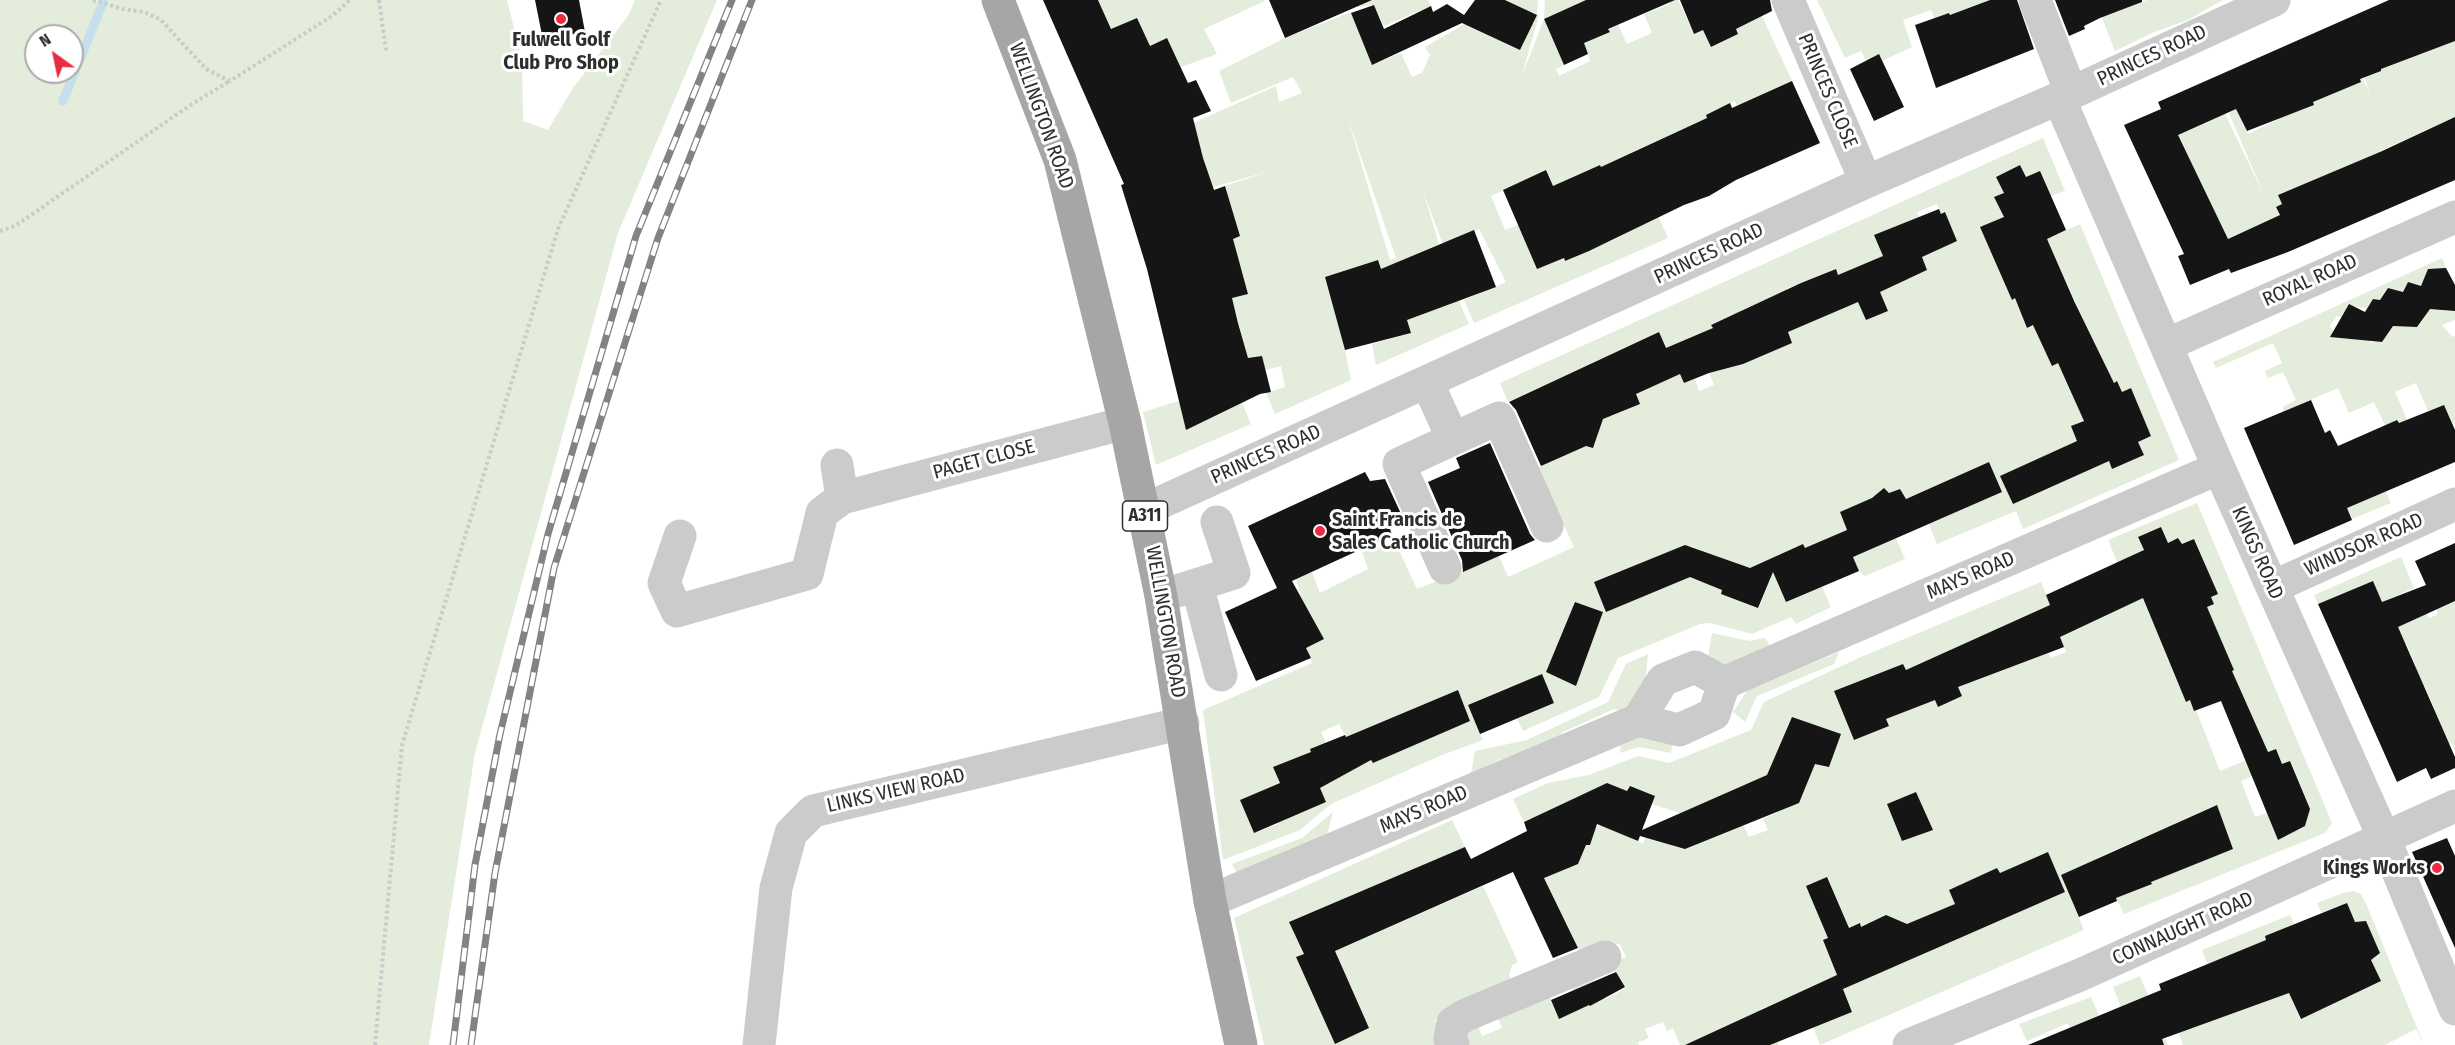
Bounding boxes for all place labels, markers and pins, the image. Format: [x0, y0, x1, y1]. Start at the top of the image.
marker: Fulwell Golf Club Pro Shop [554, 12, 568, 26]
place label: Fulwell Golf Club Pro Shop [503, 28, 619, 75]
place label: Saint Francis de Sales Catholic Church [1332, 508, 1510, 555]
marker: Saint Francis de Sales Catholic Church [1313, 524, 1327, 538]
place label: Kings Works [2323, 856, 2425, 880]
marker: Kings Works [2430, 861, 2444, 875]

